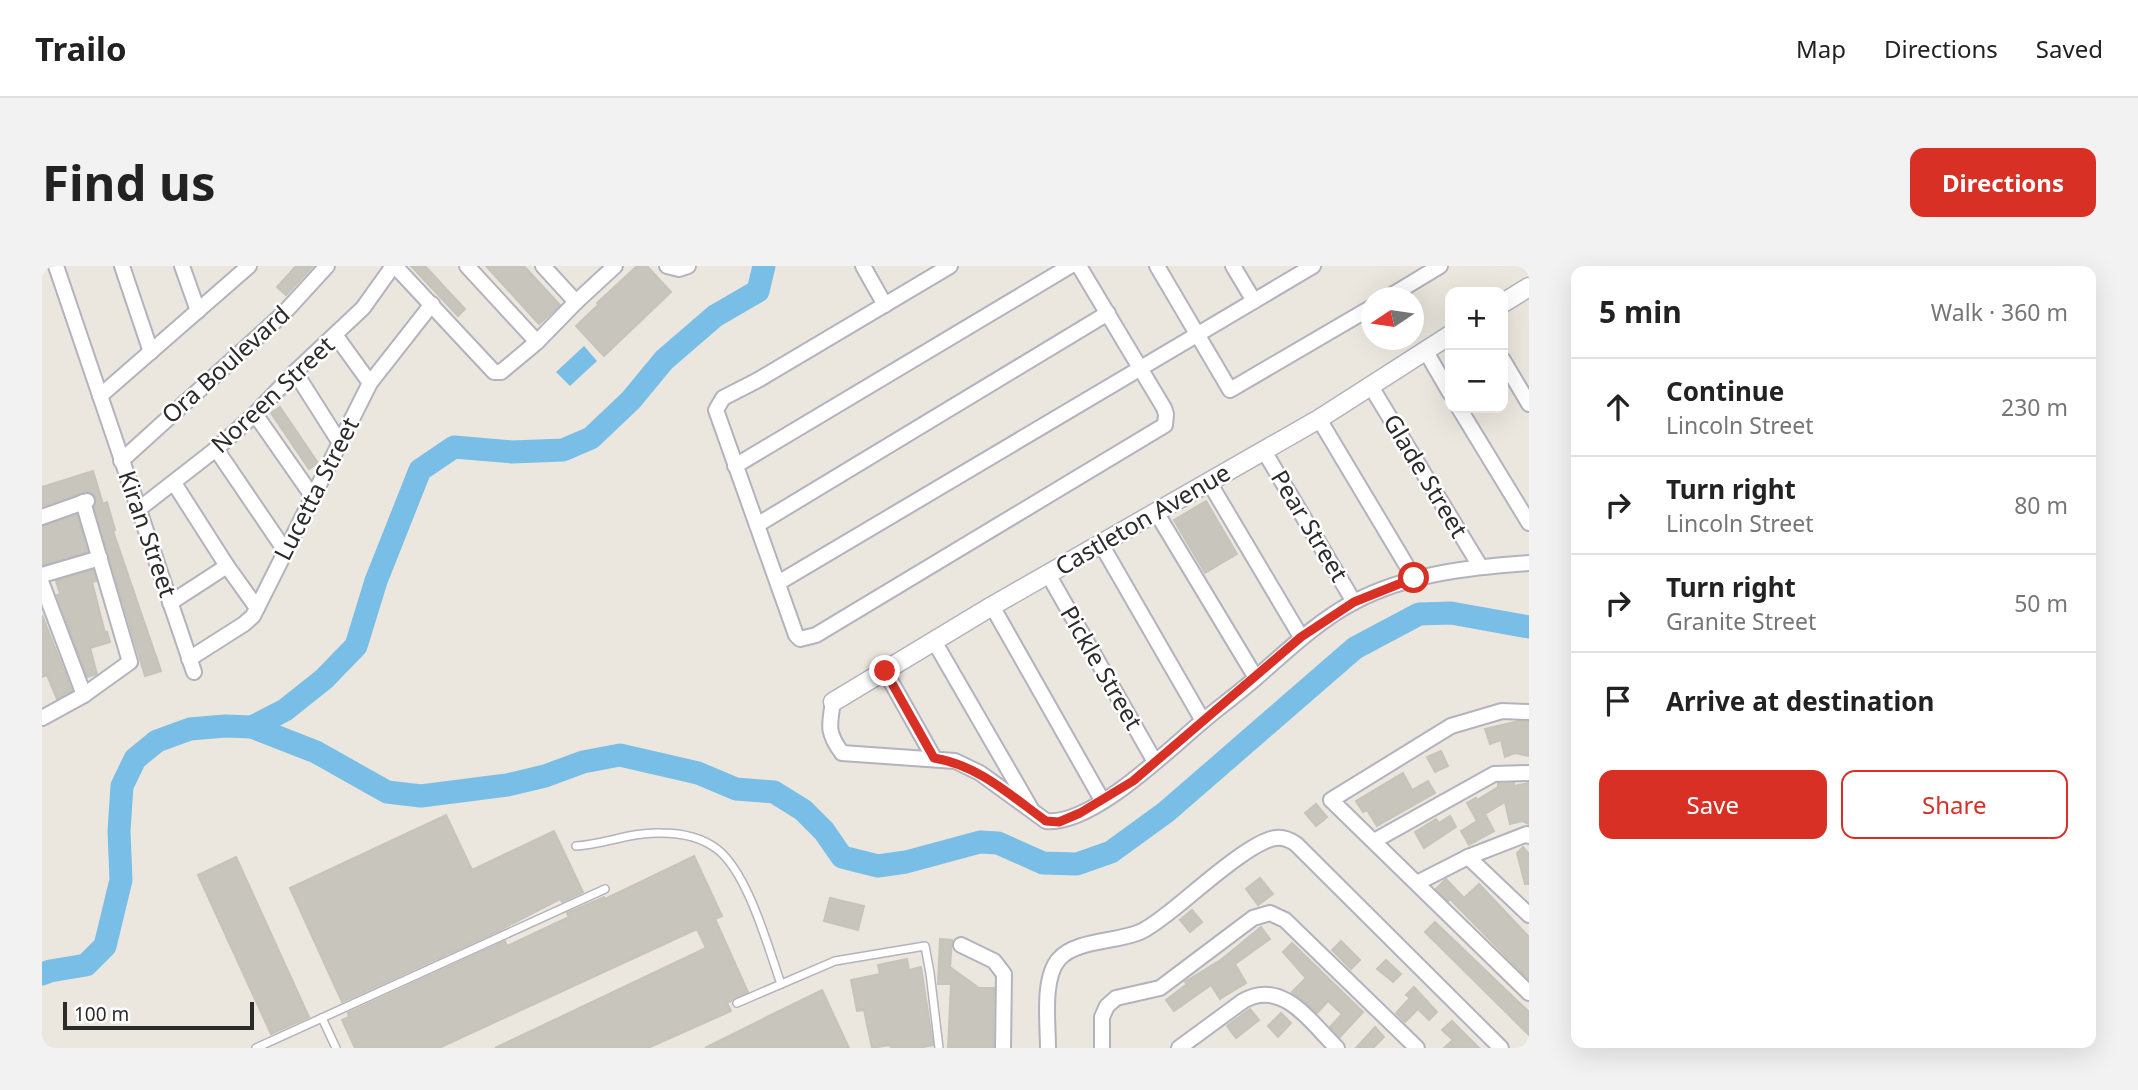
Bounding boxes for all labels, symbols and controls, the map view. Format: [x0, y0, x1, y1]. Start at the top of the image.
text: Trailo [35, 26, 127, 71]
text: Map [1796, 32, 1846, 65]
text: Directions [1884, 32, 1998, 65]
text: Saved [2036, 32, 2103, 65]
button: Directions [1910, 148, 2096, 217]
text: Find us [42, 149, 216, 215]
north arrow [1361, 287, 1424, 350]
map controls [1445, 287, 1508, 413]
button: + [1445, 287, 1508, 350]
text: 5 min [1599, 291, 1682, 332]
text: Walk · 360 m [1931, 296, 2068, 328]
street label: Ora Boulevard [154, 297, 296, 430]
street label: Noreen Street [203, 328, 341, 460]
button: − [1445, 350, 1508, 413]
text: Continue [1666, 373, 1784, 409]
icon: ahead [1599, 388, 1637, 426]
text: 230 m [2001, 391, 2068, 423]
street label: Glade Street [1376, 407, 1476, 543]
text: Lincoln Street [1666, 409, 1814, 441]
street label: Lucetta Street [265, 411, 366, 566]
street label: Castleton Avenue [1049, 455, 1236, 582]
street label: Pear Street [1264, 463, 1357, 587]
street label: Kiran Street [111, 466, 186, 602]
text: Turn right [1666, 471, 1796, 507]
icon: right [1599, 486, 1637, 524]
text: 80 m [2014, 489, 2068, 521]
text: Lincoln Street [1666, 507, 1814, 539]
route start [1398, 562, 1429, 593]
text: Turn right [1666, 569, 1796, 605]
icon: right [1599, 584, 1637, 622]
text: 50 m [2014, 587, 2068, 619]
street label: Pickle Street [1054, 599, 1151, 736]
text: Granite Street [1666, 605, 1816, 637]
route end [869, 655, 900, 686]
icon: arrive [1599, 682, 1637, 720]
text: Arrive at destination [1666, 683, 1935, 719]
button: Save [1599, 770, 1827, 839]
button: Share [1841, 770, 2068, 839]
scale bar [63, 999, 254, 1031]
text: 100 m [74, 1001, 129, 1027]

